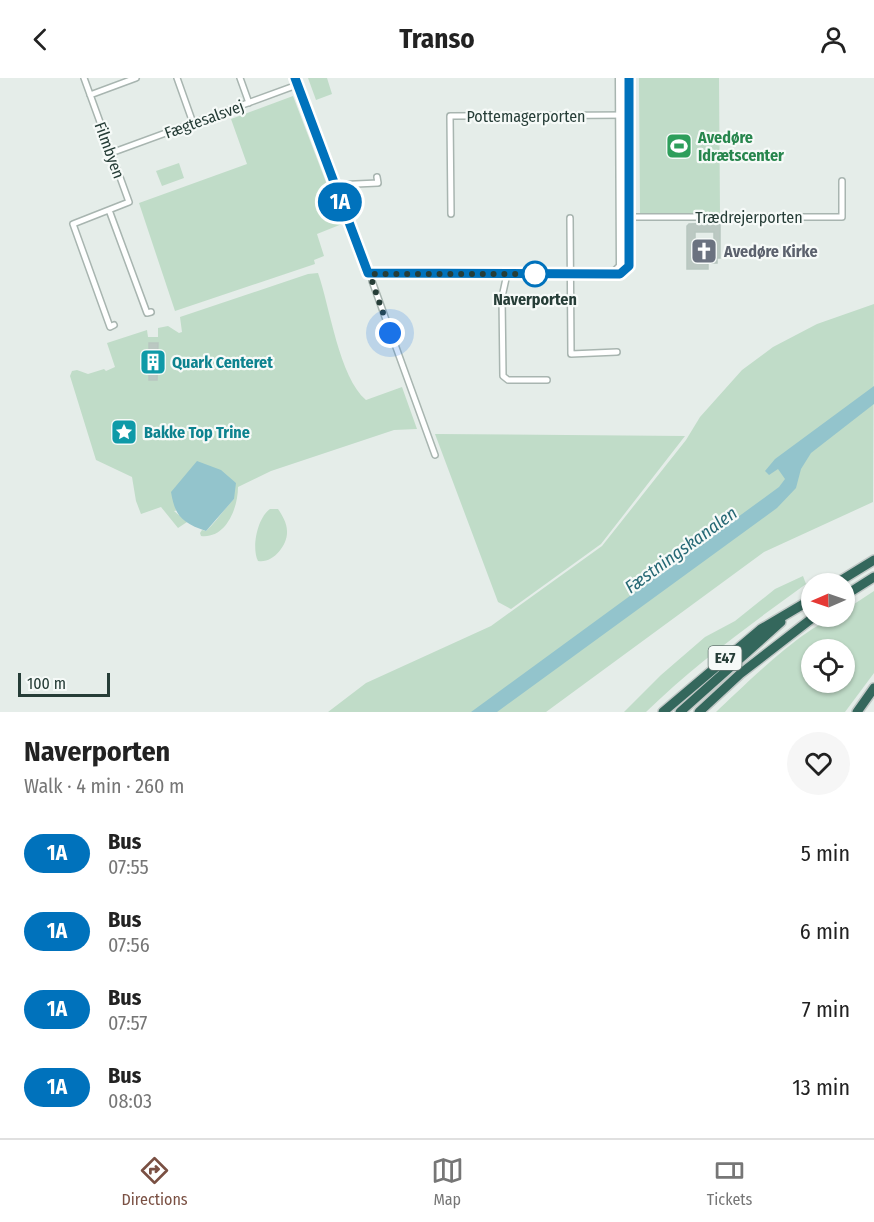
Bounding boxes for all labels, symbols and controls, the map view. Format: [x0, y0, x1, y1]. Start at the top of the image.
icon: back [24, 23, 57, 56]
text: Transo [399, 23, 475, 55]
icon: person [817, 23, 850, 56]
street label: Fægtesalsvej [162, 96, 246, 143]
street label: Pottemagerporten [466, 107, 586, 126]
street label: Filmbyen [91, 119, 129, 181]
place label: Avedøre Idrætscenter [697, 128, 784, 165]
sports icon: Avedøre Idrætscenter [664, 131, 694, 161]
line badge: 1A [313, 182, 367, 222]
text: 1A [330, 189, 350, 215]
street label: Trædrejerporten [695, 208, 803, 227]
church icon: Avedøre Kirke [689, 236, 719, 266]
place label: Avedøre Kirke [723, 242, 818, 261]
marker: Naverporten [522, 261, 548, 287]
place label: Naverporten [493, 290, 577, 309]
your location [375, 318, 405, 348]
building icon: Quark Centeret [138, 347, 168, 377]
place label: Quark Centeret [172, 353, 273, 372]
place icon: Bakke Top Trine [109, 417, 139, 447]
place label: Bakke Top Trine [144, 423, 250, 442]
water label: Fæstningskanalen [621, 502, 741, 598]
north arrow [801, 573, 855, 627]
map controls [801, 573, 855, 693]
button: locate [801, 639, 855, 693]
road number: E47 [708, 646, 742, 670]
scale bar [18, 670, 110, 698]
text: 100 m [27, 674, 66, 693]
button: heart [787, 732, 850, 795]
text: Naverporten [24, 735, 170, 768]
text: Walk · 4 min · 260 m [24, 774, 184, 798]
text: Bus [108, 828, 141, 855]
text: 1A [47, 840, 67, 866]
text: 5 min [801, 840, 850, 867]
text: 07:55 [108, 855, 149, 879]
text: Bus [108, 906, 141, 933]
text: 1A [47, 918, 67, 944]
text: 6 min [800, 918, 850, 945]
text: 07:56 [108, 933, 150, 957]
text: Bus [108, 984, 141, 1011]
text: 1A [47, 996, 67, 1022]
text: 7 min [802, 996, 850, 1023]
text: 07:57 [108, 1011, 147, 1035]
text: Bus [108, 1062, 141, 1089]
text: 1A [47, 1074, 67, 1100]
text: 13 min [792, 1074, 850, 1101]
text: 08:03 [108, 1089, 152, 1113]
tab: Directions [122, 1154, 188, 1209]
tab: Map [431, 1154, 464, 1209]
tab: Tickets [707, 1154, 752, 1209]

